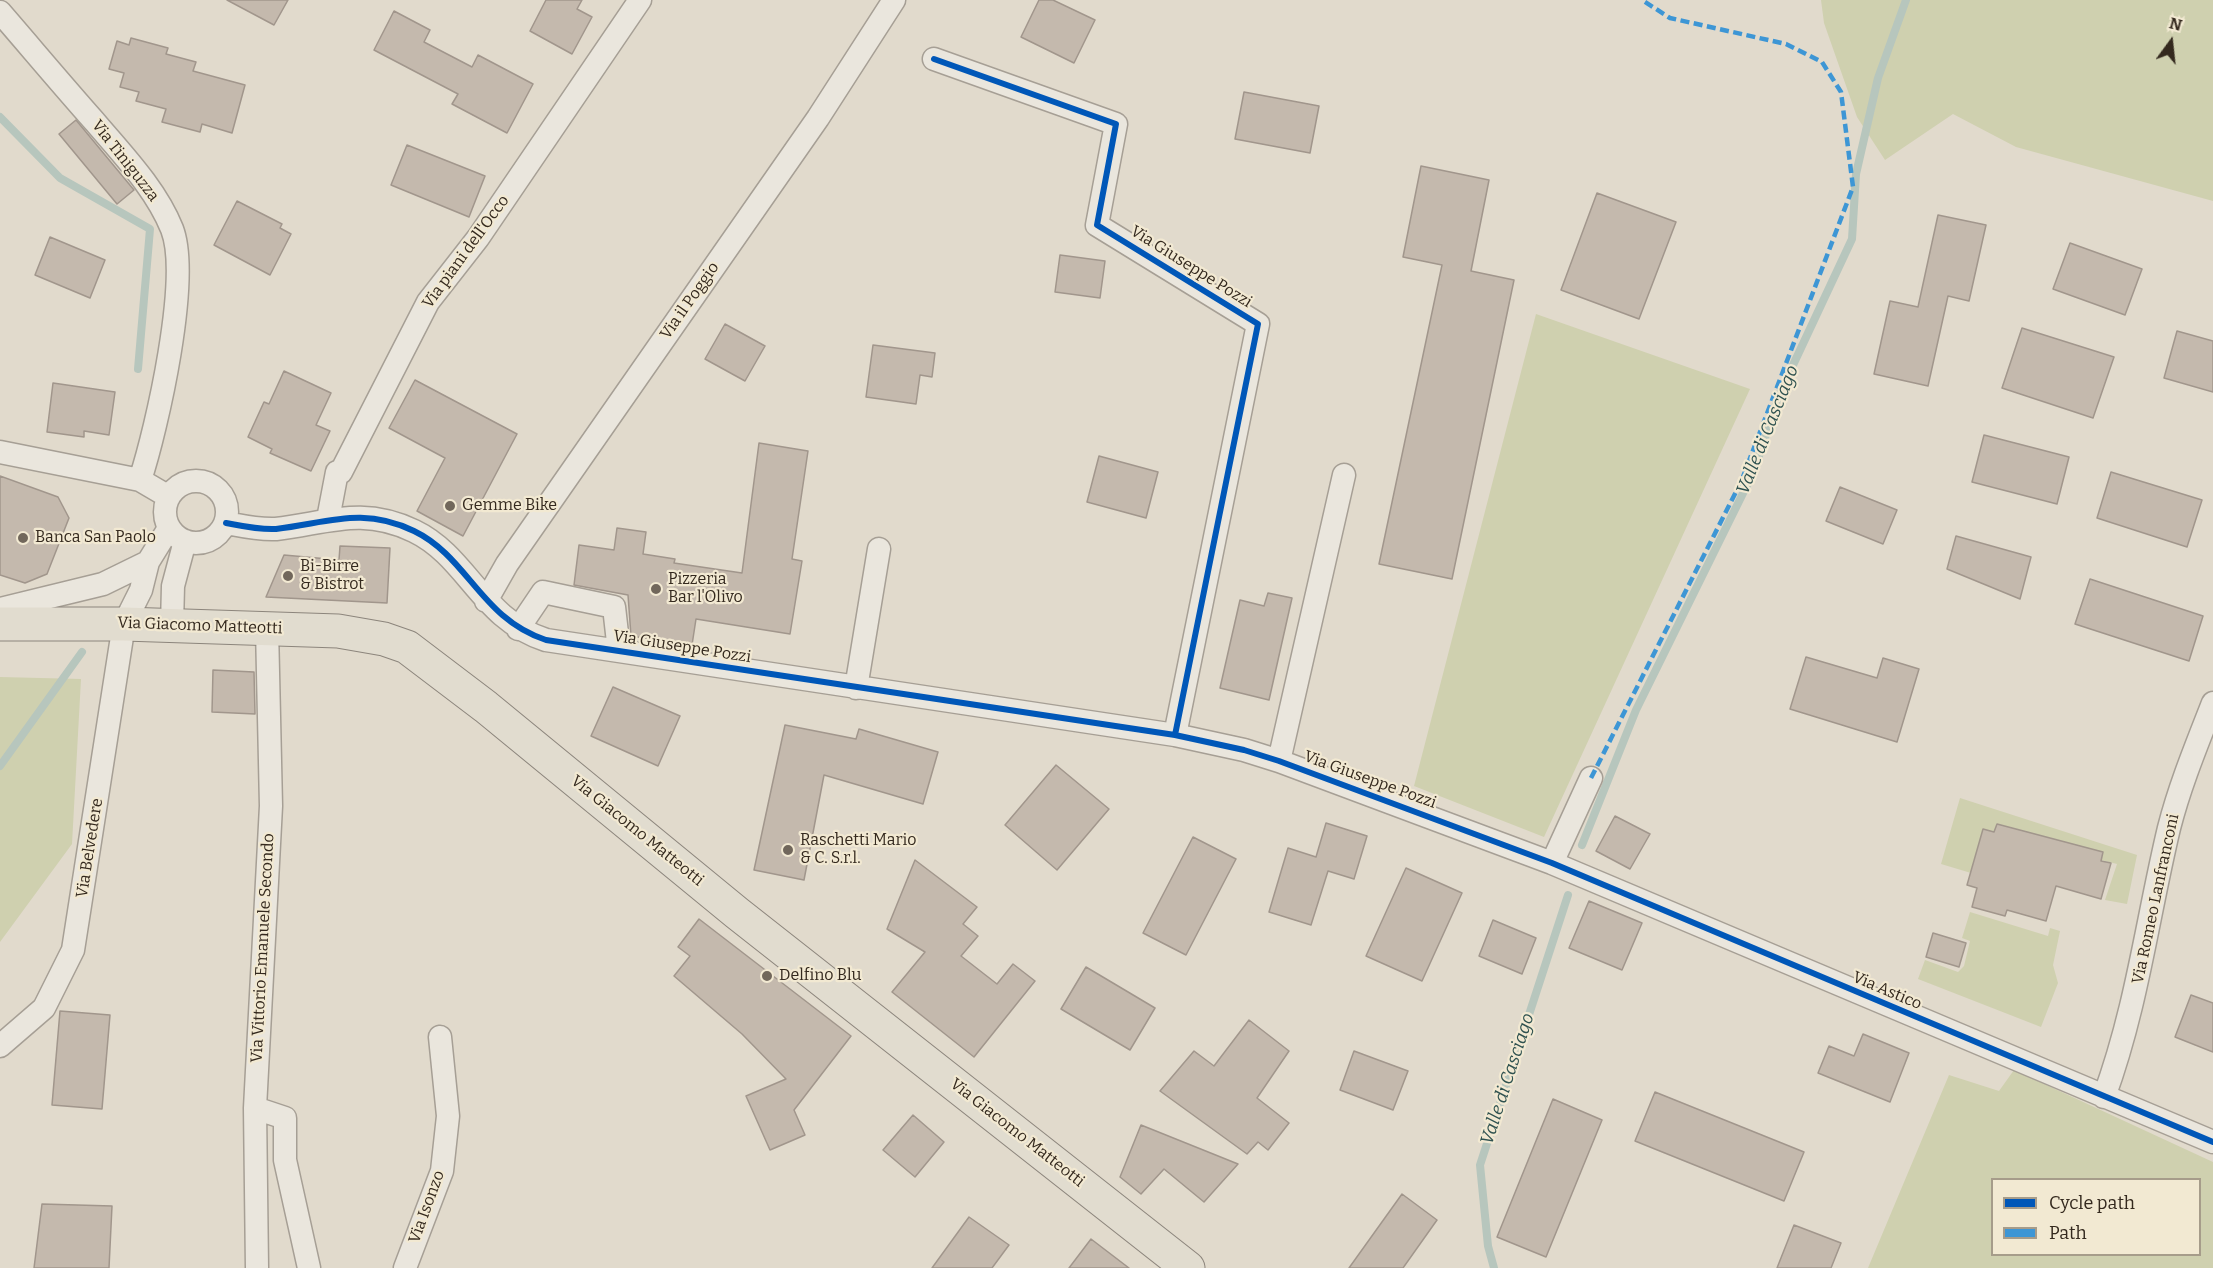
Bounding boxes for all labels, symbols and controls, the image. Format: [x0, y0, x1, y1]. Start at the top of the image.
north arrow [2141, 12, 2201, 72]
text: N [2167, 13, 2184, 35]
street label: Via Tiniguzza [87, 116, 163, 206]
street label: Via piani dell'Occo [419, 192, 513, 312]
street label: Via Giuseppe Pozzi [1127, 222, 1255, 312]
street label: Via il Poggio [656, 259, 724, 343]
water label: Valle di Casciago [1732, 362, 1804, 498]
place label: Gemme Bike [462, 496, 557, 516]
marker: Gemme Bike [443, 499, 457, 513]
place label: Banca San Paolo [35, 528, 156, 548]
marker: Banca San Paolo [16, 531, 30, 545]
place label: Bi-Birre & Bistrot [300, 557, 364, 595]
marker: Bi-Birre & Bistrot [281, 569, 295, 583]
place label: Pizzeria Bar l'Olivo [668, 570, 743, 608]
marker: Pizzeria Bar l'Olivo [649, 582, 663, 596]
street label: Via Giacomo Matteotti [117, 614, 283, 638]
street label: Via Giuseppe Pozzi [612, 627, 752, 667]
street label: Via Giuseppe Pozzi [1301, 747, 1439, 813]
street label: Via Giacomo Matteotti [567, 772, 707, 890]
street label: Via Belvedere [73, 797, 107, 899]
street label: Via Romeo Lanfranconi [2129, 812, 2183, 986]
place label: Raschetti Mario & C. S.r.l. [800, 831, 916, 869]
street label: Via Vittorio Emanuele Secondo [247, 833, 279, 1063]
marker: Raschetti Mario & C. S.r.l. [781, 843, 795, 857]
place label: Delfino Blu [779, 966, 861, 986]
street label: Via Astico [1850, 968, 1924, 1014]
marker: Delfino Blu [760, 969, 774, 983]
water label: Valle di Casciago [1477, 1010, 1539, 1148]
street label: Via Giacomo Matteotti [946, 1075, 1088, 1191]
street label: Via Isonzo [405, 1168, 449, 1246]
legend [1991, 1178, 2201, 1256]
text: Cycle path [2049, 1192, 2135, 1214]
text: Path [2049, 1222, 2087, 1244]

